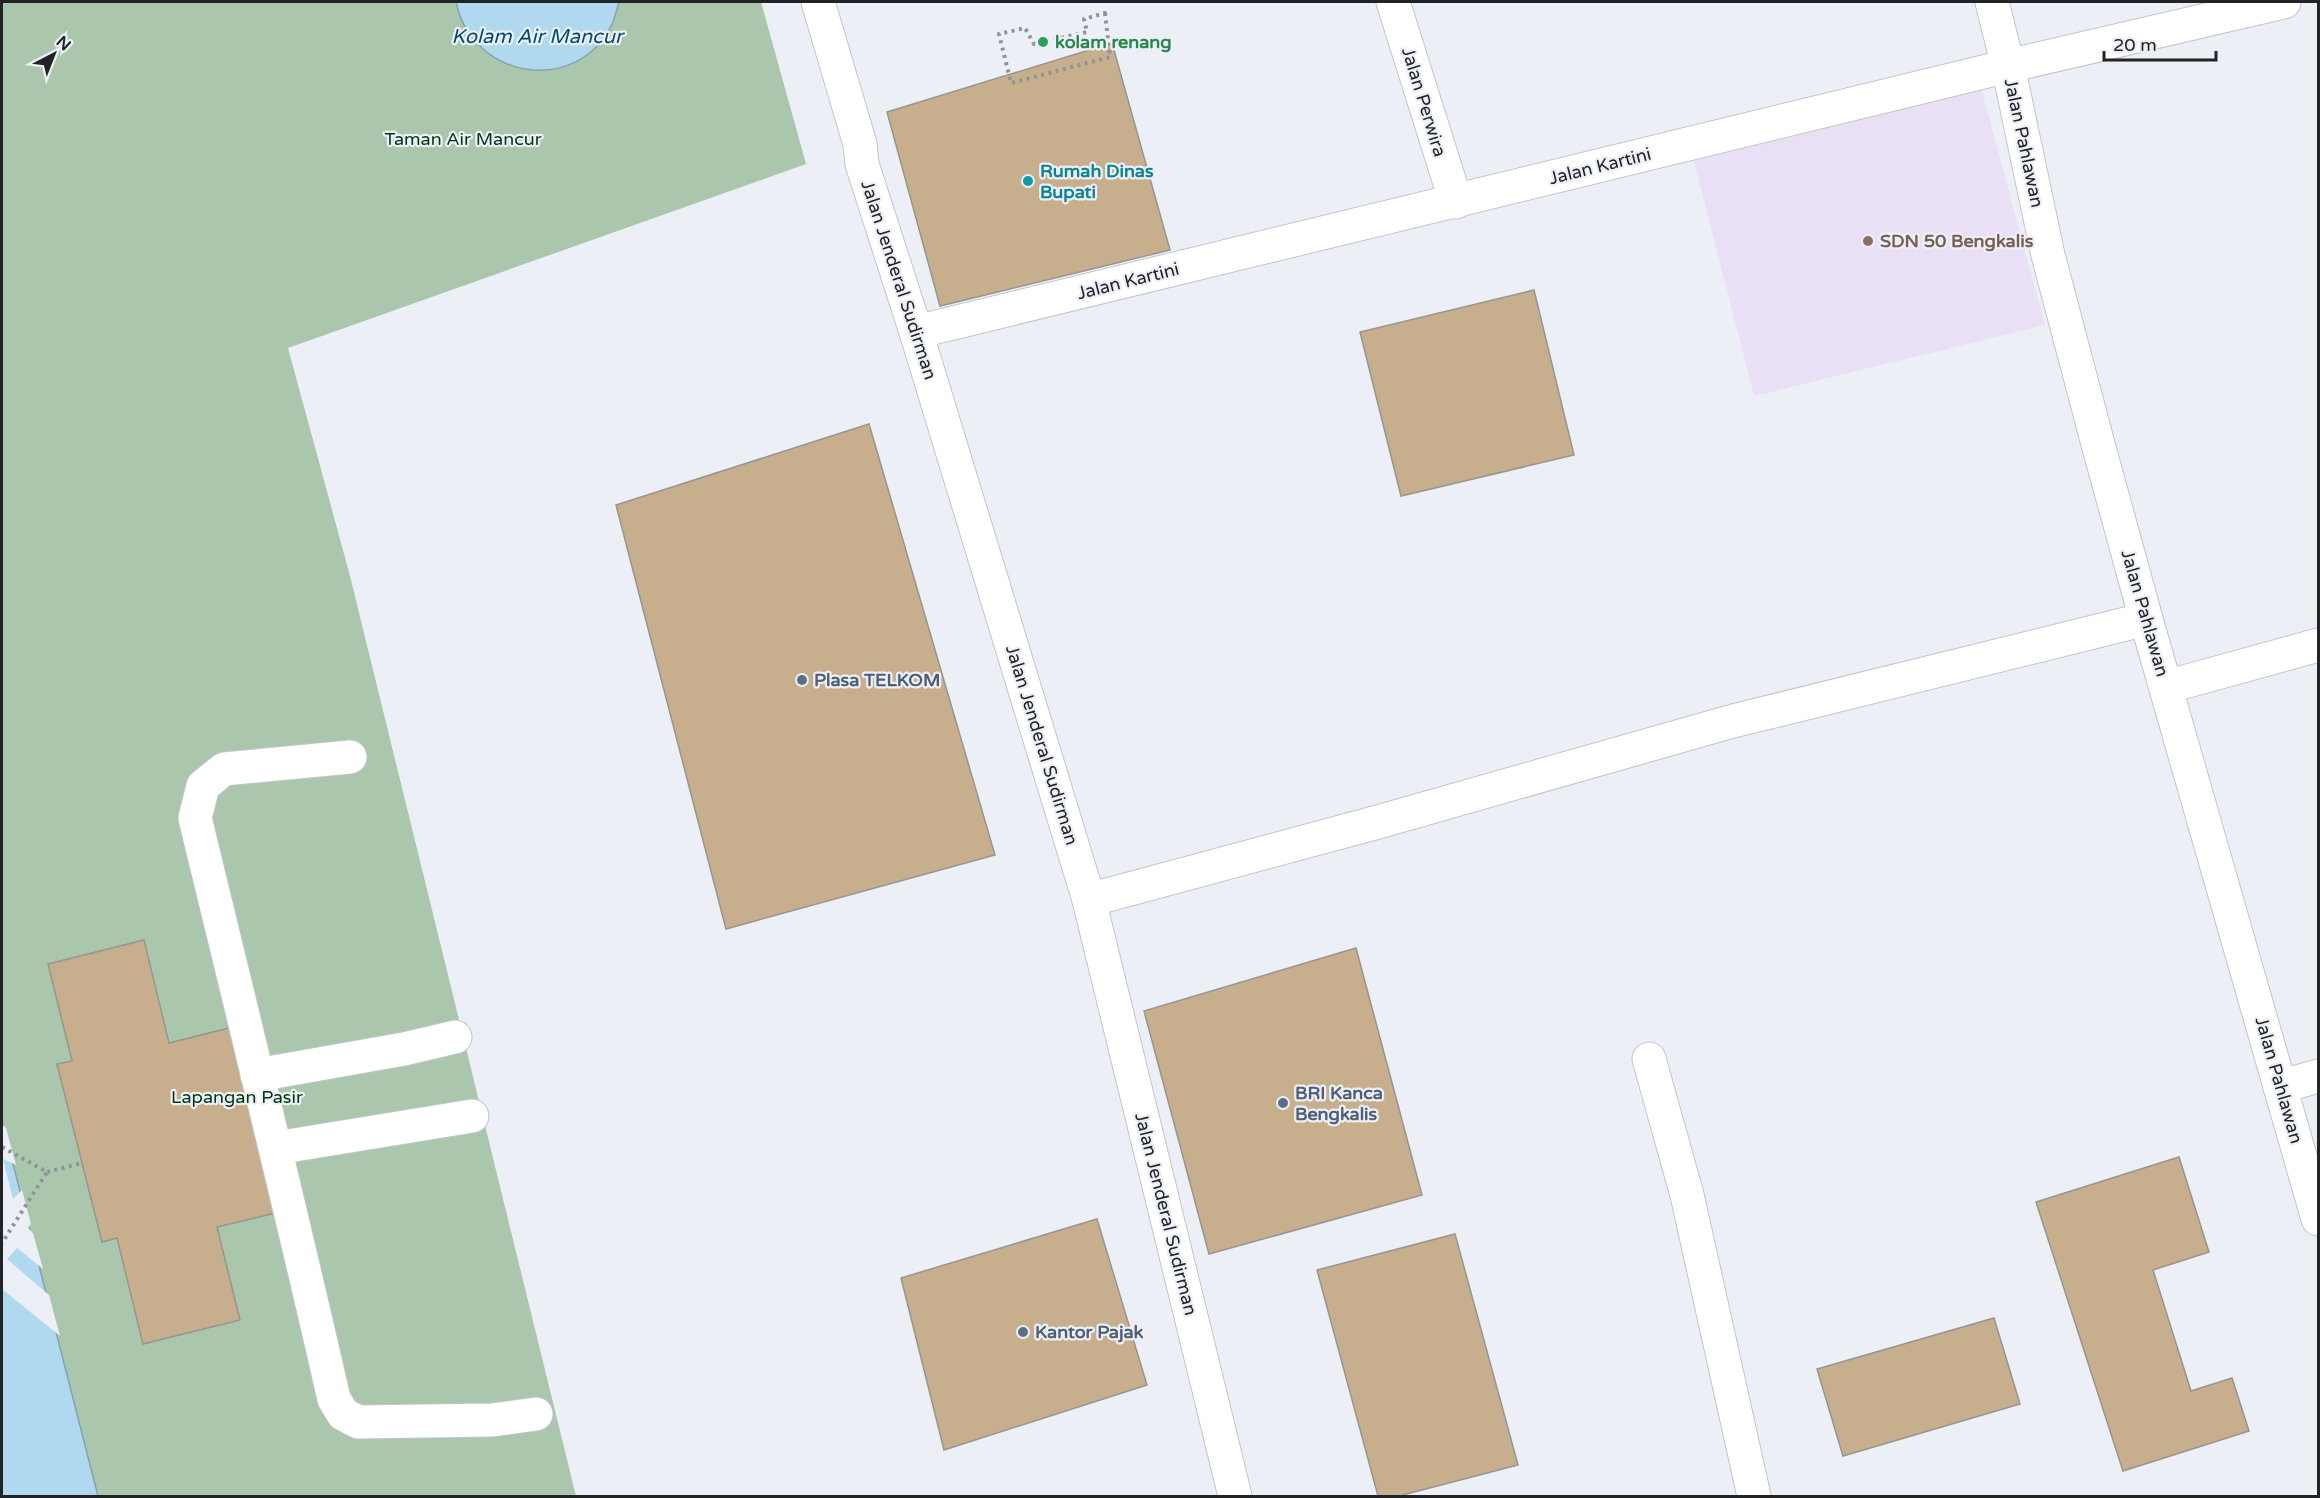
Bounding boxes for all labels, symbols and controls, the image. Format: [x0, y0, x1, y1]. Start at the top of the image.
north arrow [24, 24, 84, 84]
scale bar [2104, 24, 2216, 62]
water label: Kolam Air Mancur [451, 25, 625, 49]
place label: kolam renang [1055, 31, 1172, 53]
text: N [52, 32, 75, 55]
text: 20 m [2113, 34, 2157, 56]
marker: kolam renang [1036, 35, 1050, 49]
street label: Jalan Perwira [1397, 45, 1451, 159]
street label: Jalan Pahlawan [2000, 77, 2048, 209]
park label: Taman Air Mancur [384, 128, 542, 150]
street label: Jalan Kartini [1547, 143, 1653, 189]
place label: Rumah Dinas Bupati [1040, 160, 1154, 203]
marker: Rumah Dinas Bupati [1021, 174, 1035, 188]
street label: Jalan Jenderal Sudirman [856, 178, 942, 382]
place label: SDN 50 Bengkalis [1880, 230, 2034, 252]
marker: SDN 50 Bengkalis [1861, 234, 1875, 248]
street label: Jalan Kartini [1075, 258, 1181, 304]
street label: Jalan Pahlawan [2116, 547, 2174, 679]
street label: Jalan Jenderal Sudirman [1001, 642, 1083, 848]
place label: Plasa TELKOM [814, 669, 940, 691]
marker: Plasa TELKOM [795, 673, 809, 687]
street label: Jalan Pahlawan [2250, 1014, 2308, 1146]
place label: BRI Kanca Bengkalis [1295, 1082, 1383, 1125]
park label: Lapangan Pasir [171, 1086, 303, 1108]
marker: BRI Kanca Bengkalis [1276, 1096, 1290, 1110]
street label: Jalan Jenderal Sudirman [1130, 1110, 1202, 1318]
place label: Kantor Pajak [1035, 1321, 1144, 1343]
marker: Kantor Pajak [1016, 1325, 1030, 1339]

